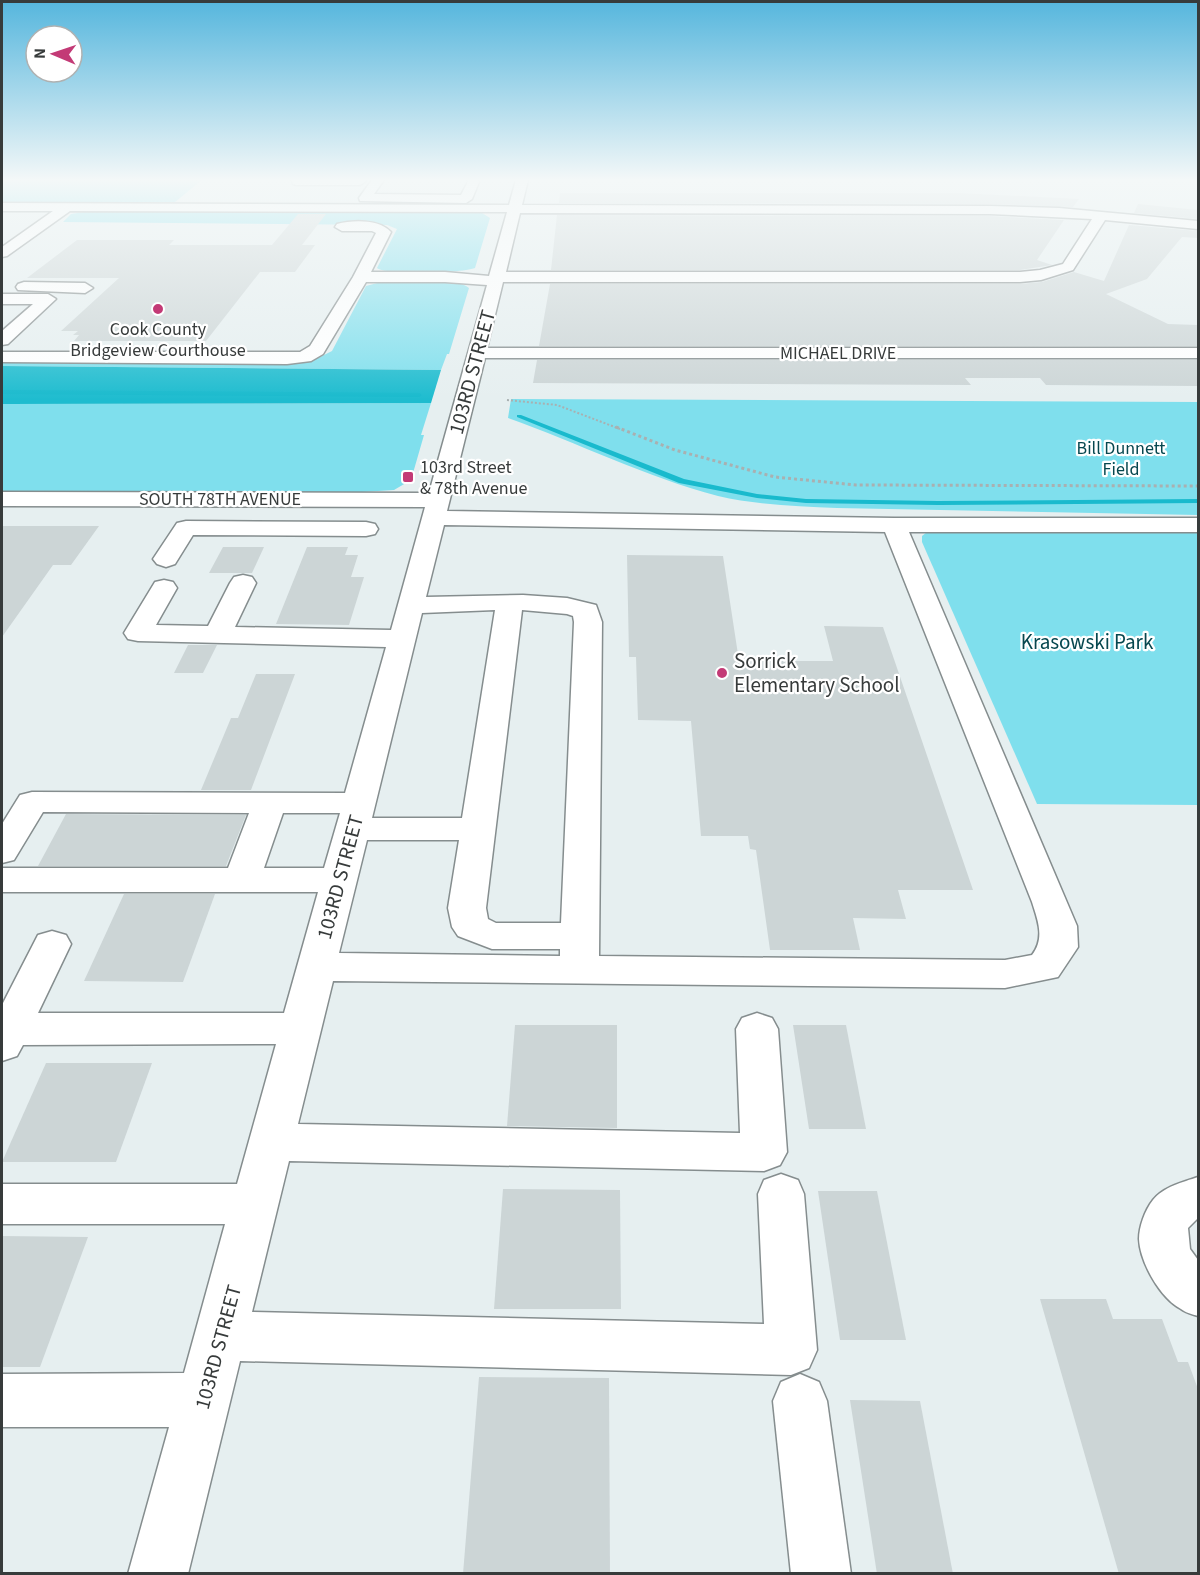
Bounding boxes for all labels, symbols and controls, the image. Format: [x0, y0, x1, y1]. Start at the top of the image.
north arrow [24, 24, 84, 84]
text: N [29, 48, 51, 59]
marker: Cook County Bridgeview Courthouse [151, 302, 165, 316]
street label: 103RD STREET [441, 306, 503, 438]
place label: Cook County Bridgeview Courthouse [70, 317, 246, 363]
street label: MICHAEL DRIVE [780, 341, 896, 366]
park label: Bill Dunnett Field [1077, 436, 1165, 482]
place label: 103rd Street & 78th Avenue [420, 455, 527, 501]
marker: 103rd Street & 78th Avenue [401, 470, 415, 484]
street label: SOUTH 78TH AVENUE [139, 487, 301, 512]
park label: Krasowski Park [1021, 627, 1154, 657]
place label: Sorrick Elementary School [734, 646, 900, 700]
marker: Sorrick Elementary School [715, 666, 729, 680]
street label: 103RD STREET [309, 811, 371, 943]
street label: 103RD STREET [187, 1281, 249, 1413]

